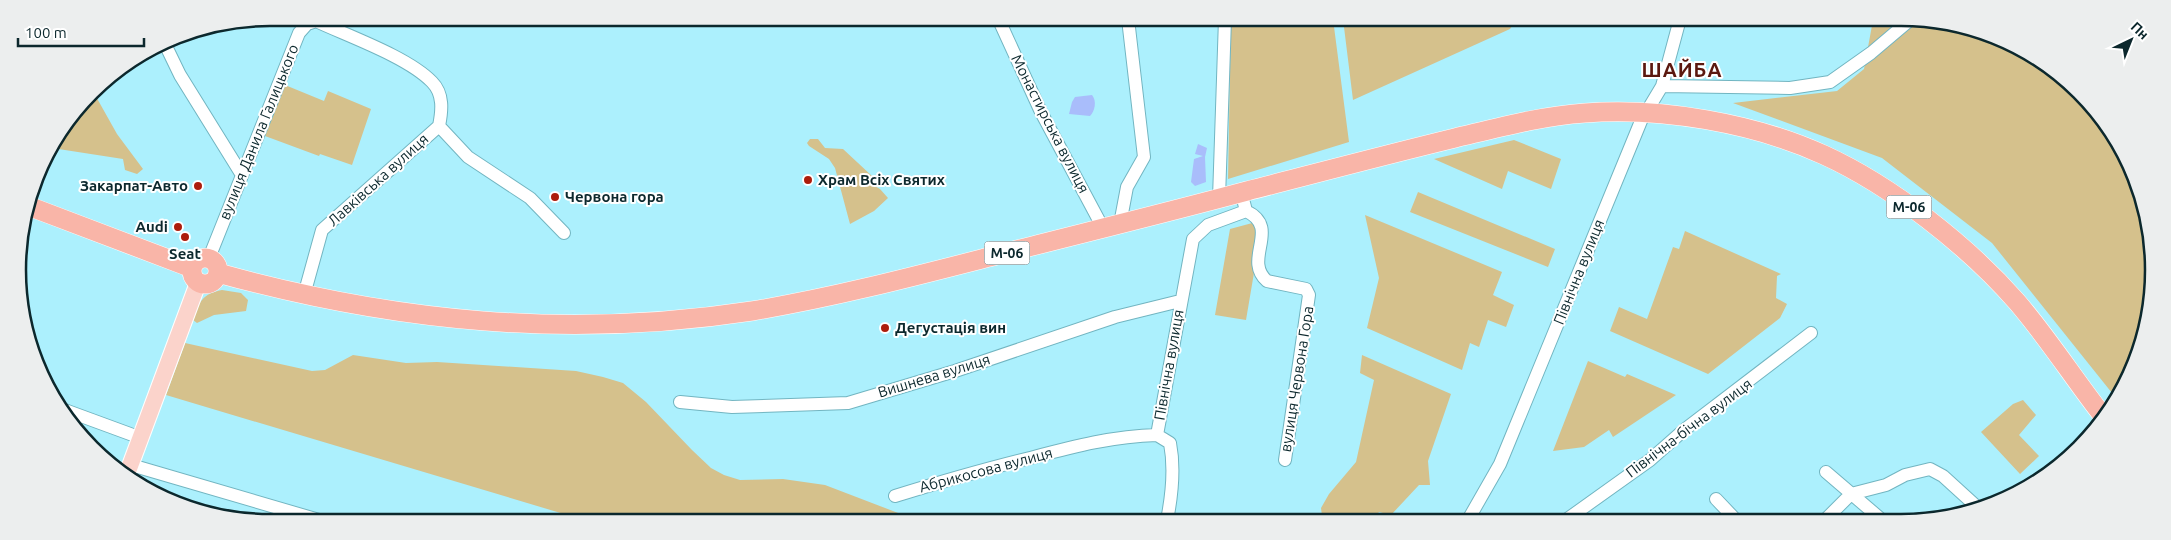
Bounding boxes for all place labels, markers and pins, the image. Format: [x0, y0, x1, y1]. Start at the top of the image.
place label: Храм Всіх Святих [818, 171, 945, 188]
marker: Храм Всіх Святих [802, 174, 814, 186]
place label: Закарпат-Авто [80, 177, 188, 194]
marker: Закарпат-Авто [192, 180, 204, 192]
place label: Червона гора [565, 188, 664, 205]
marker: Червона гора [549, 191, 561, 203]
place label: Audi [136, 218, 168, 235]
marker: Audi [172, 221, 184, 233]
marker: Seat [179, 231, 191, 243]
place label: Seat [169, 245, 201, 262]
place label: Дегустація вин [895, 319, 1006, 336]
marker: Дегустація вин [879, 322, 891, 334]

